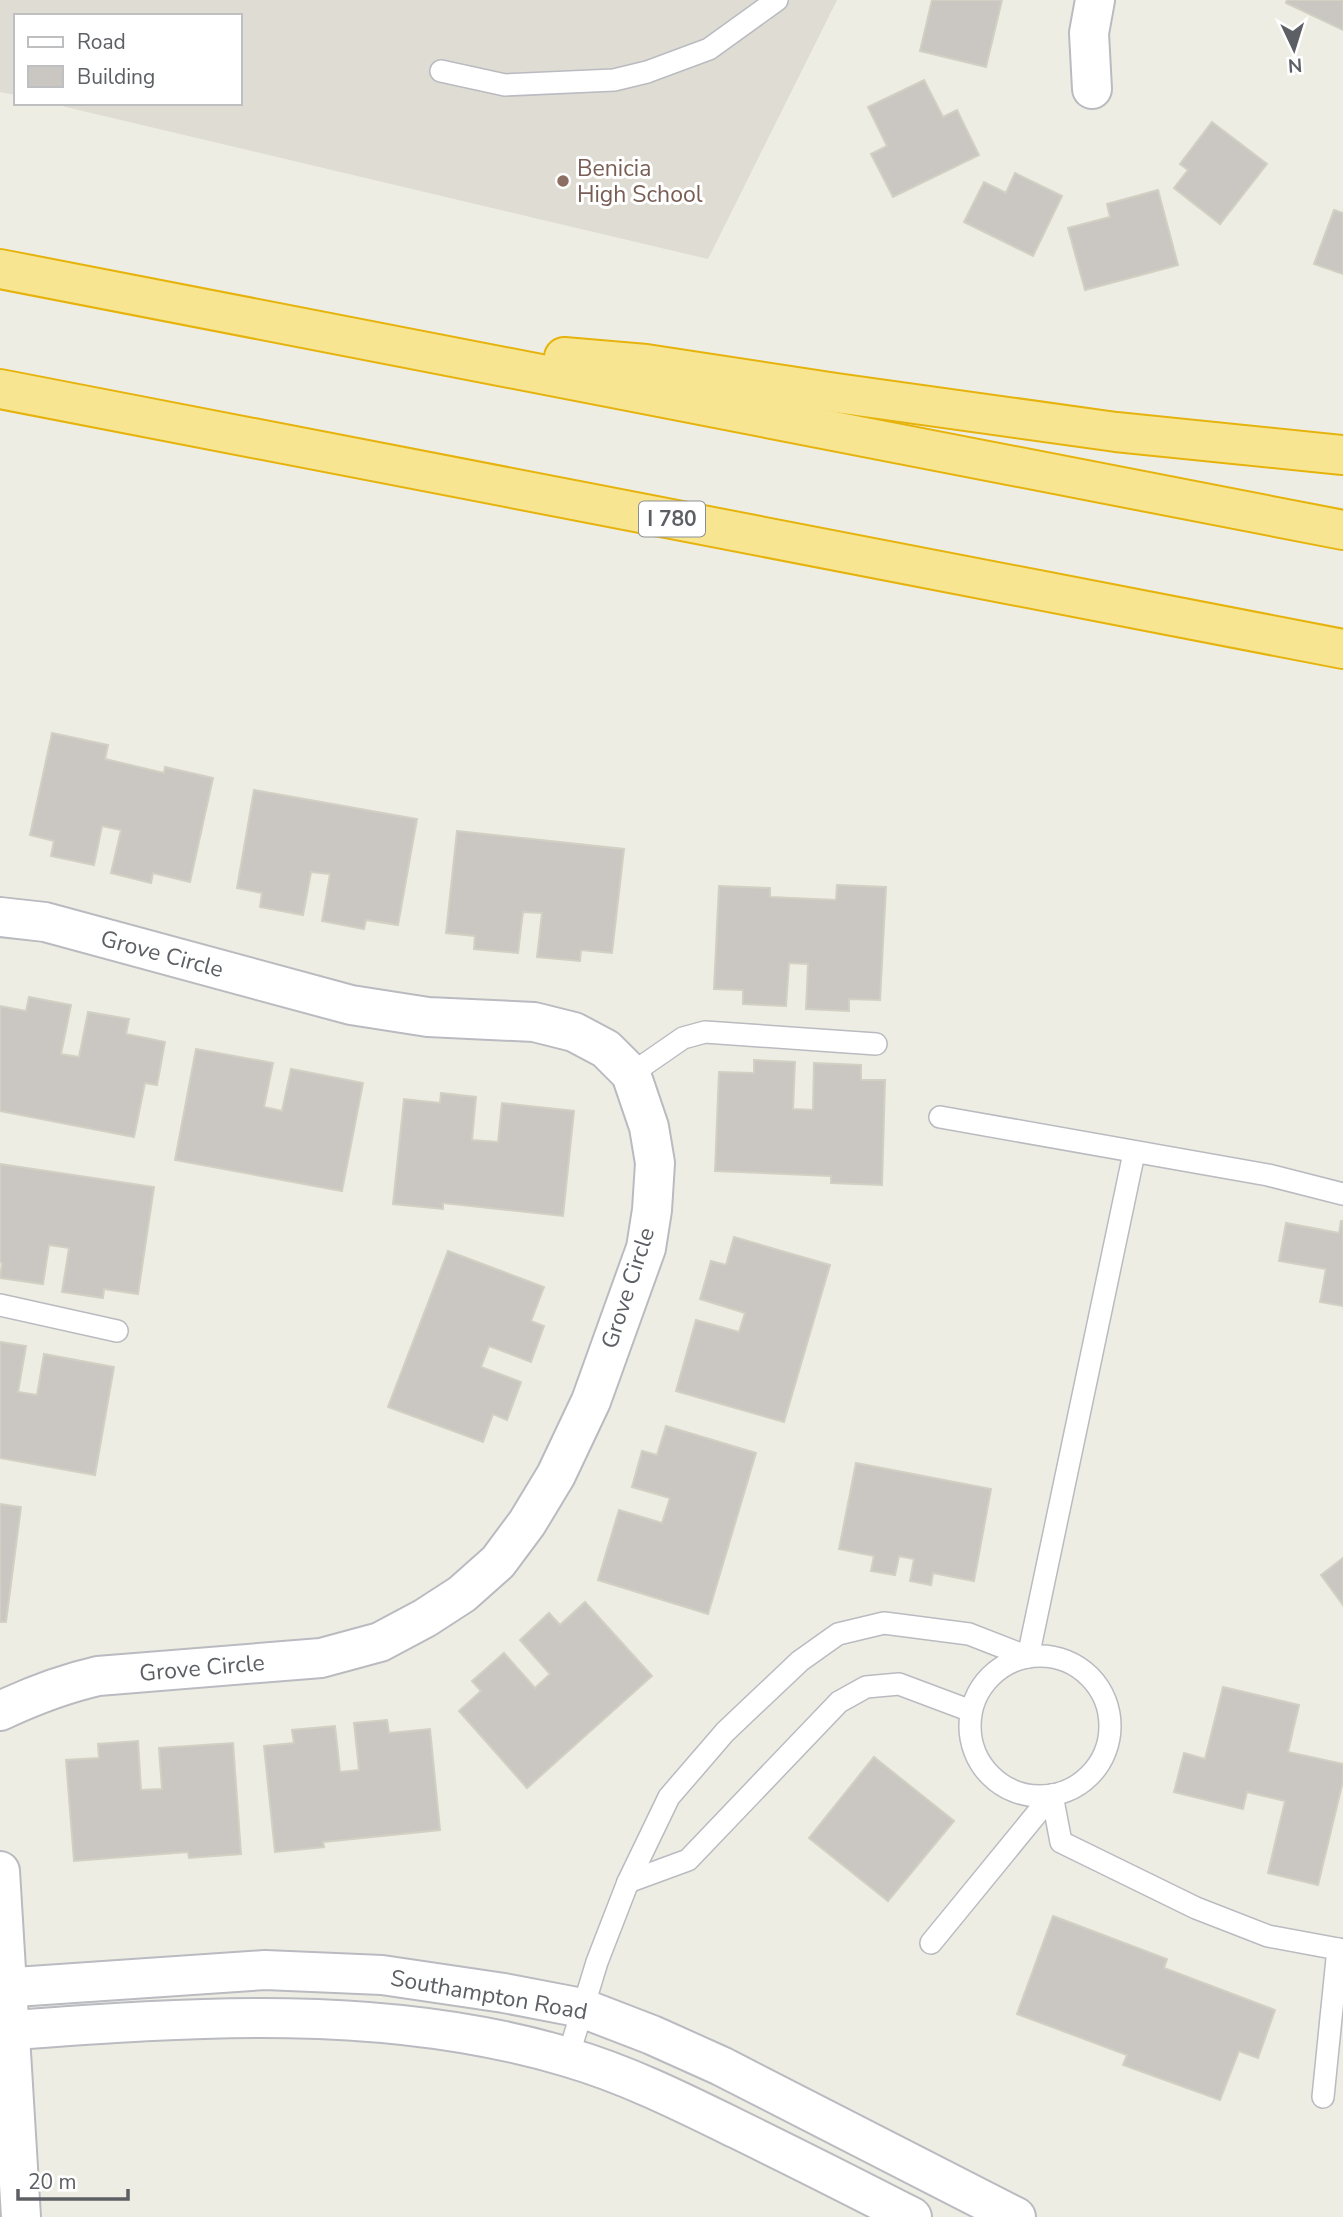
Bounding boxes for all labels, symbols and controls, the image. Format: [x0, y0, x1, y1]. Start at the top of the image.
legend [14, 14, 242, 105]
north arrow [1259, 14, 1329, 84]
text: Road [77, 28, 126, 56]
text: N [1287, 51, 1303, 78]
text: Building [77, 63, 155, 91]
place label: Benicia High School [577, 153, 703, 210]
marker: Benicia High School [555, 173, 571, 189]
road number: I 780 [639, 502, 705, 536]
street label: Grove Circle [97, 923, 227, 985]
street label: Grove Circle [594, 1223, 662, 1353]
street label: Grove Circle [138, 1647, 266, 1689]
street label: Southampton Road [388, 1962, 590, 2028]
scale bar [18, 2158, 128, 2202]
text: 20 m [28, 2168, 77, 2196]

